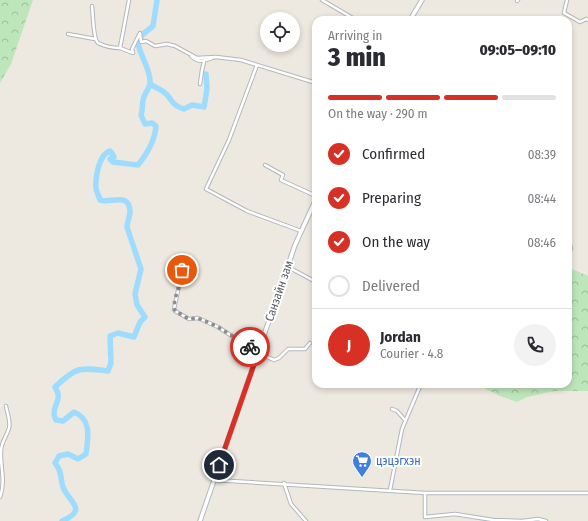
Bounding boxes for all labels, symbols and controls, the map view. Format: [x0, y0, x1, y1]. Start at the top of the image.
map controls [260, 12, 300, 52]
button: locate [260, 12, 300, 52]
text: Arriving in [328, 28, 382, 43]
text: 09:05–09:10 [480, 41, 556, 59]
text: 3 min [328, 42, 386, 73]
text: On the way · 290 m [328, 106, 428, 121]
icon: check [328, 143, 350, 165]
text: Confirmed [362, 145, 425, 163]
text: 08:39 [528, 147, 556, 162]
icon: check [328, 187, 350, 209]
text: Preparing [362, 189, 421, 207]
text: 08:44 [527, 191, 556, 206]
icon: check [328, 231, 350, 253]
text: On the way [362, 233, 430, 251]
text: 08:46 [527, 235, 556, 250]
pin [165, 253, 199, 287]
icon: bag [171, 259, 193, 281]
street label: Санзайн зам [262, 259, 296, 323]
text: Delivered [362, 277, 420, 295]
button: phone [514, 324, 556, 366]
courier [230, 327, 270, 367]
text: Jordan [380, 328, 421, 346]
icon: bike [239, 336, 261, 358]
text: J [347, 336, 351, 354]
text: Courier · 4.8 [380, 346, 443, 361]
pin [202, 448, 236, 482]
supermarket icon: цэцэгхэн [351, 450, 373, 478]
icon: home [208, 454, 230, 476]
place label: цэцэгхэн [376, 454, 421, 468]

